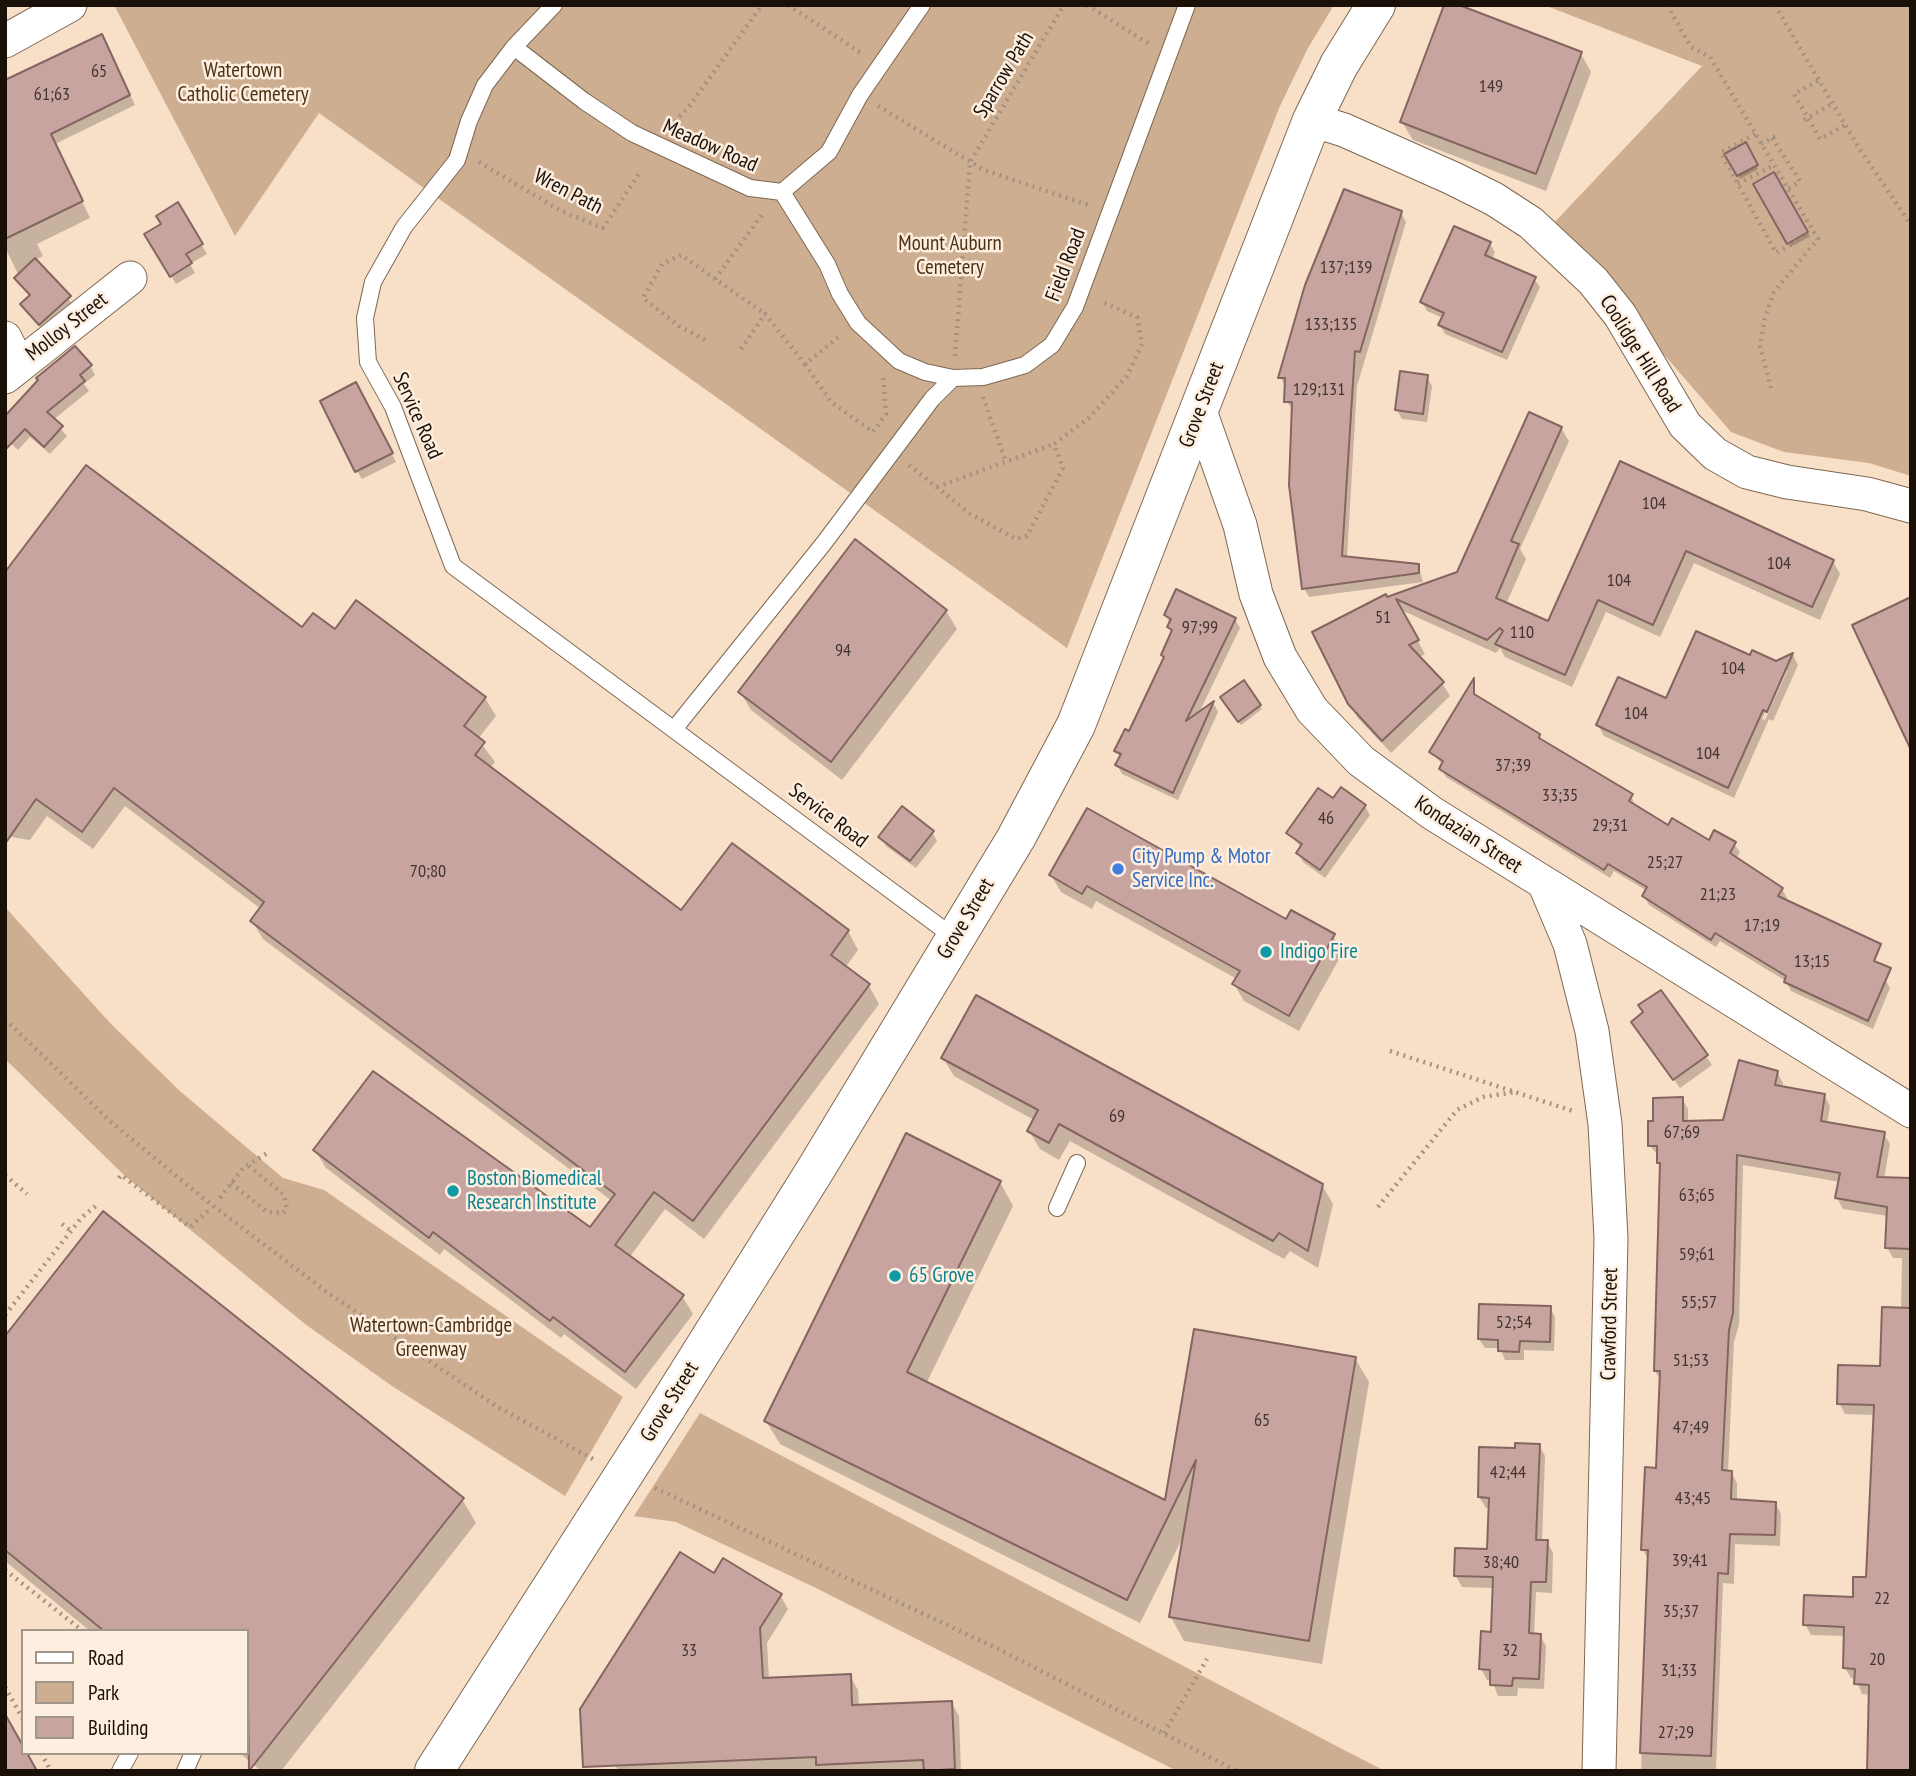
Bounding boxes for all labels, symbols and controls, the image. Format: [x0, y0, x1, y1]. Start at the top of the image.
street label: Sparrow Path [968, 27, 1040, 123]
park label: Watertown Catholic Cemetery [177, 58, 309, 108]
house number: 65 [91, 61, 107, 83]
house number: 149 [1479, 76, 1503, 98]
house number: 61;63 [34, 84, 70, 106]
street label: Meadow Road [659, 114, 761, 178]
street label: Wren Path [529, 164, 607, 220]
street label: Field Road [1041, 225, 1091, 305]
park label: Mount Auburn Cemetery [898, 231, 1002, 281]
house number: 137;139 [1320, 257, 1372, 279]
street label: Molloy Street [21, 287, 113, 367]
street label: Coolidge Hill Road [1594, 291, 1686, 417]
house number: 133;135 [1305, 314, 1357, 336]
street label: Grove Street [1174, 359, 1230, 451]
street label: Service Road [387, 369, 447, 463]
house number: 129;131 [1293, 379, 1345, 401]
house number: 104 [1642, 493, 1666, 515]
house number: 104 [1767, 553, 1791, 575]
house number: 104 [1607, 570, 1631, 592]
house number: 51 [1375, 607, 1391, 629]
house number: 97;99 [1182, 617, 1218, 639]
house number: 110 [1510, 622, 1534, 644]
house number: 94 [835, 640, 851, 662]
house number: 104 [1721, 658, 1745, 680]
house number: 104 [1624, 703, 1648, 725]
house number: 104 [1696, 743, 1720, 765]
house number: 37;39 [1495, 755, 1531, 777]
street label: Service Road [784, 778, 872, 854]
house number: 33;35 [1542, 785, 1578, 807]
street label: Kondazian Street [1410, 791, 1526, 879]
house number: 46 [1318, 808, 1334, 830]
house number: 29;31 [1592, 815, 1628, 837]
place label: City Pump & Motor Service Inc. [1132, 844, 1271, 894]
house number: 25;27 [1647, 852, 1683, 874]
house number: 70;80 [410, 861, 446, 883]
marker: City Pump & Motor Service Inc. [1110, 861, 1126, 877]
street label: Grove Street [932, 874, 1000, 964]
house number: 21;23 [1700, 884, 1736, 906]
house number: 17;19 [1744, 915, 1780, 937]
place label: Indigo Fire [1280, 939, 1358, 965]
marker: Indigo Fire [1258, 944, 1274, 960]
house number: 13;15 [1794, 951, 1830, 973]
house number: 69 [1109, 1106, 1125, 1128]
house number: 67;69 [1664, 1122, 1700, 1144]
place label: Boston Biomedical Research Institute [467, 1166, 602, 1216]
marker: Boston Biomedical Research Institute [445, 1183, 461, 1199]
house number: 63;65 [1679, 1185, 1715, 1207]
house number: 59;61 [1679, 1244, 1715, 1266]
place label: 65 Grove [909, 1263, 974, 1289]
street label: Crawford Street [1596, 1267, 1624, 1381]
marker: 65 Grove [887, 1268, 903, 1284]
house number: 55;57 [1681, 1292, 1717, 1314]
house number: 52;54 [1496, 1312, 1532, 1334]
park label: Watertown-Cambridge Greenway [350, 1313, 512, 1363]
house number: 51;53 [1673, 1350, 1709, 1372]
street label: Grove Street [636, 1357, 704, 1447]
house number: 65 [1254, 1410, 1270, 1432]
house number: 47;49 [1673, 1417, 1709, 1439]
house number: 42;44 [1490, 1462, 1526, 1484]
house number: 43;45 [1675, 1488, 1711, 1510]
house number: 39;41 [1672, 1550, 1708, 1572]
house number: 38;40 [1483, 1552, 1519, 1574]
house number: 22 [1874, 1588, 1890, 1610]
house number: 35;37 [1663, 1601, 1699, 1623]
legend [21, 1629, 248, 1755]
house number: 33 [681, 1640, 697, 1662]
house number: 32 [1502, 1640, 1518, 1662]
text: Road [88, 1644, 124, 1671]
house number: 20 [1869, 1649, 1885, 1671]
house number: 31;33 [1661, 1660, 1697, 1682]
text: Park [88, 1679, 119, 1706]
text: Building [88, 1714, 148, 1741]
house number: 27;29 [1658, 1722, 1694, 1744]

